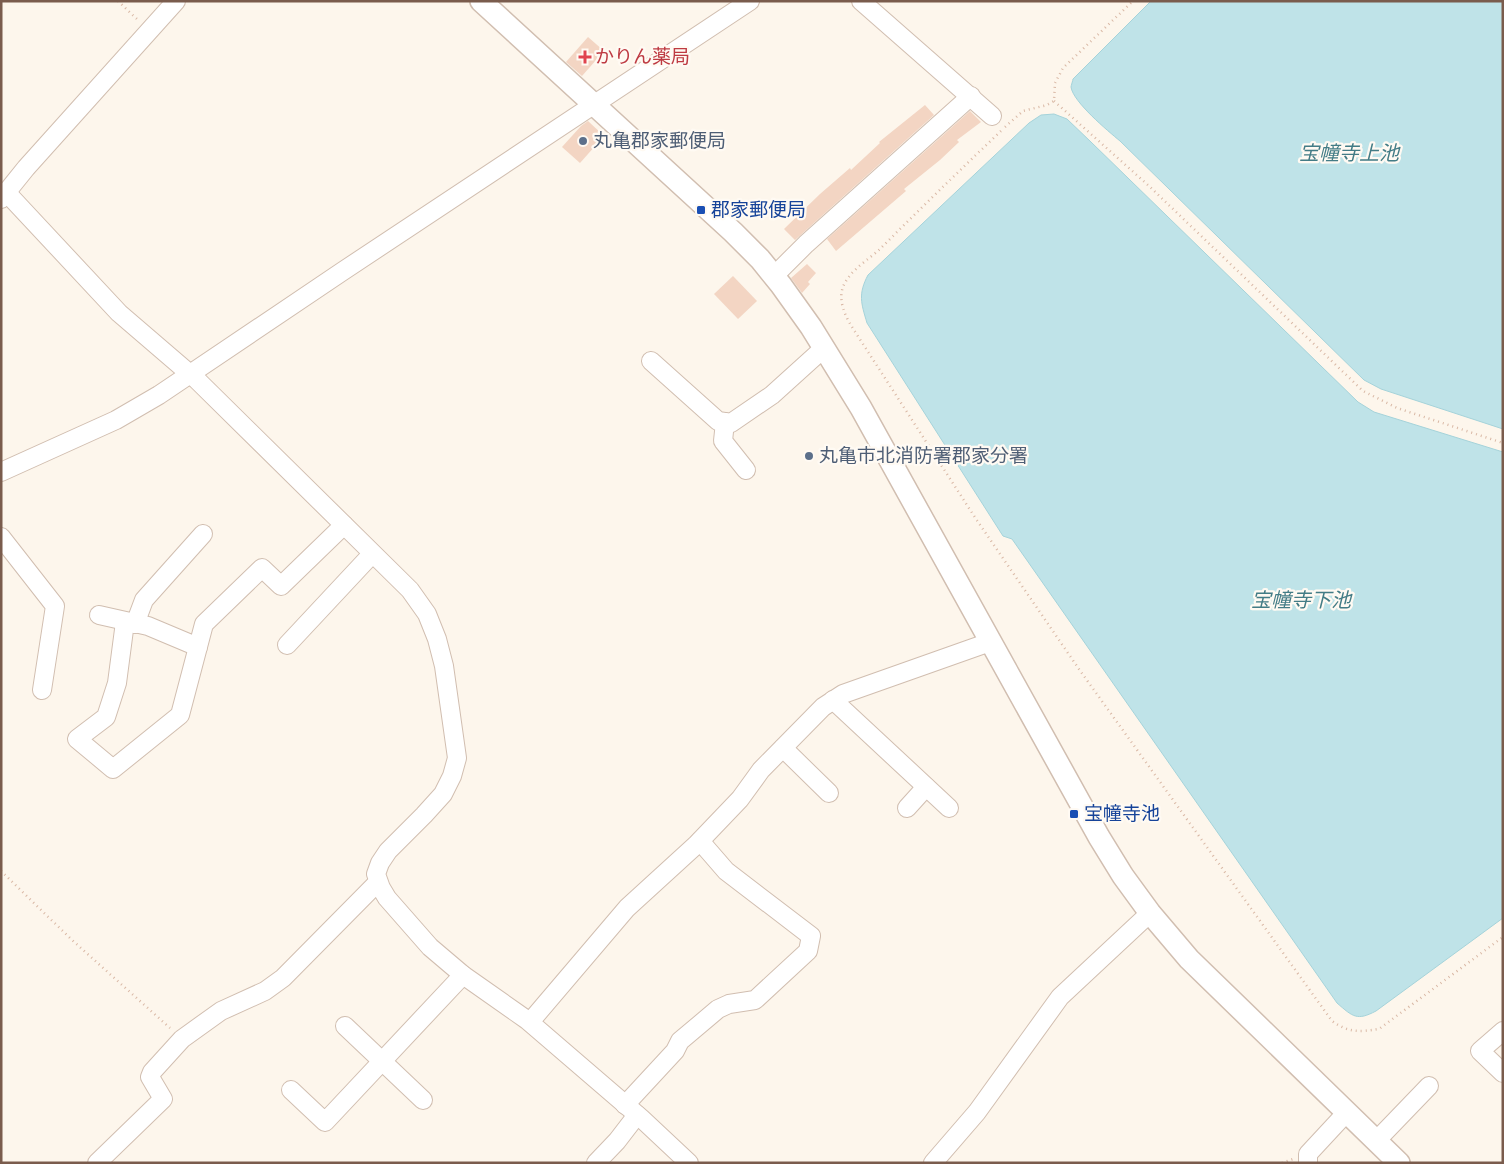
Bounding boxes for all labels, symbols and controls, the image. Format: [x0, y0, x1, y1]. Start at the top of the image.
place label: かりん薬局 [595, 45, 690, 69]
marker: かりん薬局 [579, 51, 591, 63]
place label: 丸亀郡家郵便局 [593, 129, 726, 153]
marker: 丸亀郡家郵便局 [577, 135, 589, 147]
water label: 宝幢寺上池 [1299, 141, 1401, 166]
place label: 郡家郵便局 [711, 198, 806, 222]
marker: 郡家郵便局 [695, 204, 707, 216]
place label: 丸亀市北消防署郡家分署 [819, 444, 1028, 468]
marker: 丸亀市北消防署郡家分署 [803, 450, 815, 462]
water label: 宝幢寺下池 [1251, 588, 1353, 613]
place label: 宝幢寺池 [1084, 802, 1160, 826]
marker: 宝幢寺池 [1068, 808, 1080, 820]

